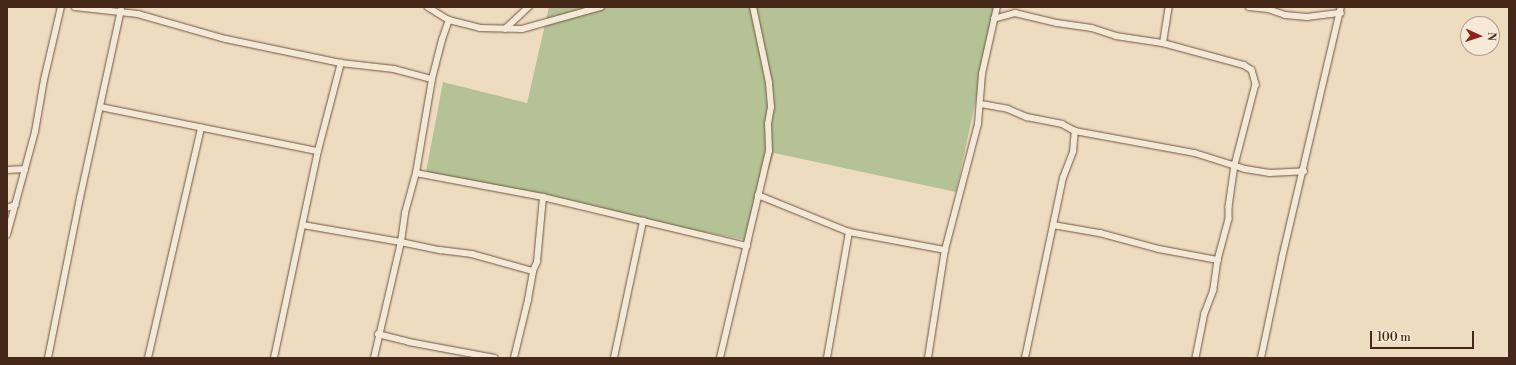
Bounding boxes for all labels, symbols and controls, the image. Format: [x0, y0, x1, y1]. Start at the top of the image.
north arrow [1460, 16, 1500, 56]
text: N [1484, 32, 1498, 41]
scale bar [1372, 323, 1476, 349]
text: 100 m [1377, 330, 1411, 345]

